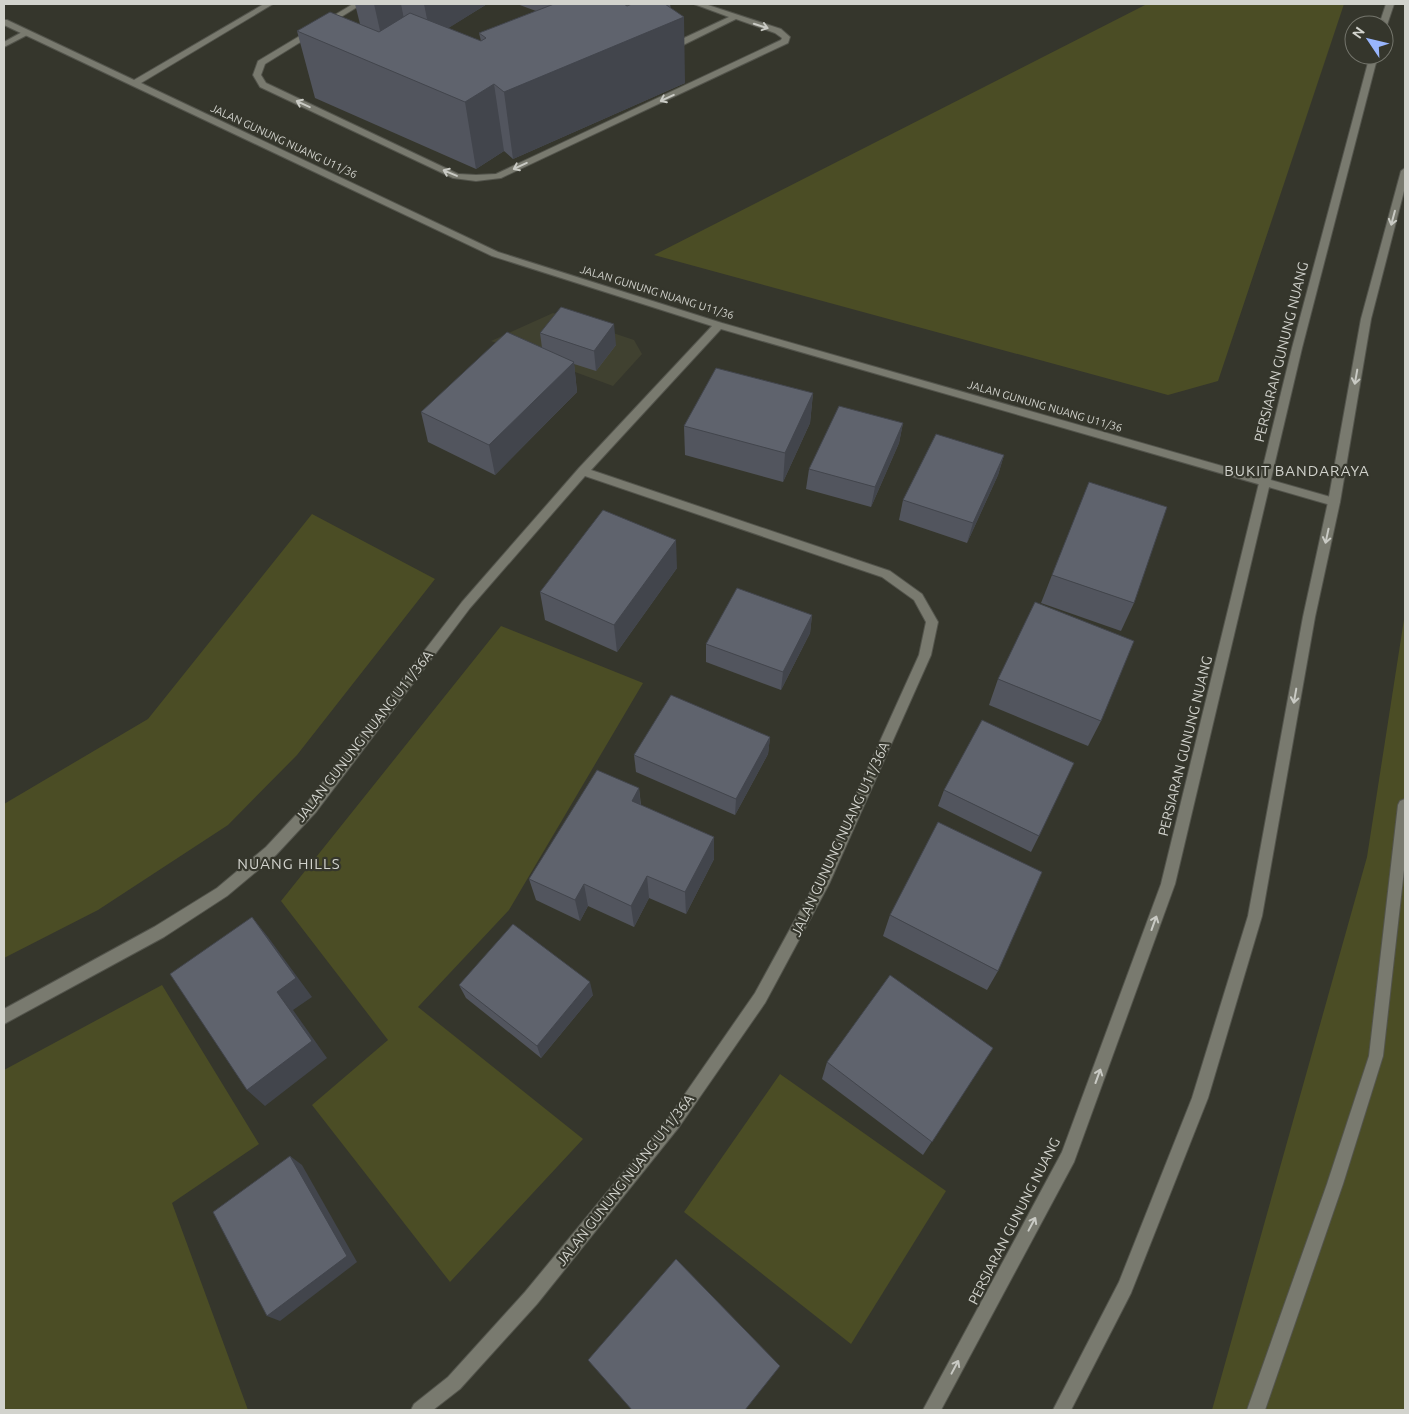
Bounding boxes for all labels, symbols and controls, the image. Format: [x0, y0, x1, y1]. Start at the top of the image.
north arrow [1344, 15, 1394, 65]
one-way arrow [753, 21, 769, 31]
text: N [1349, 24, 1368, 41]
one-way arrow [660, 93, 675, 103]
one-way arrow [296, 99, 311, 109]
street label: JALAN GUNUNG NUANG U11/36 [209, 102, 359, 180]
one-way arrow [513, 162, 528, 172]
one-way arrow [443, 168, 458, 177]
one-way arrow [1387, 210, 1397, 226]
street label: PERSIARAN GUNUNG NUANG [1251, 260, 1311, 444]
street label: JALAN GUNUNG NUANG U11/36 [579, 263, 735, 321]
one-way arrow [1350, 368, 1360, 384]
street label: JALAN GUNUNG NUANG U11/36 [966, 378, 1124, 434]
district label: BUKIT BANDARAYA [1224, 462, 1370, 479]
one-way arrow [1321, 528, 1331, 544]
street label: JALAN GUNUNG NUANG U11/36A [292, 647, 436, 825]
street label: PERSIARAN GUNUNG NUANG [1155, 654, 1215, 838]
one-way arrow [1289, 687, 1299, 703]
street label: JALAN GUNUNG NUANG U11/36A [788, 739, 892, 939]
district label: NUANG HILLS [237, 855, 341, 872]
one-way arrow [1150, 916, 1159, 931]
one-way arrow [1094, 1069, 1103, 1084]
street label: JALAN GUNUNG NUANG U11/36A [553, 1091, 697, 1269]
street label: PERSIARAN GUNUNG NUANG [965, 1135, 1063, 1307]
one-way arrow [1028, 1217, 1037, 1232]
one-way arrow [951, 1361, 961, 1375]

